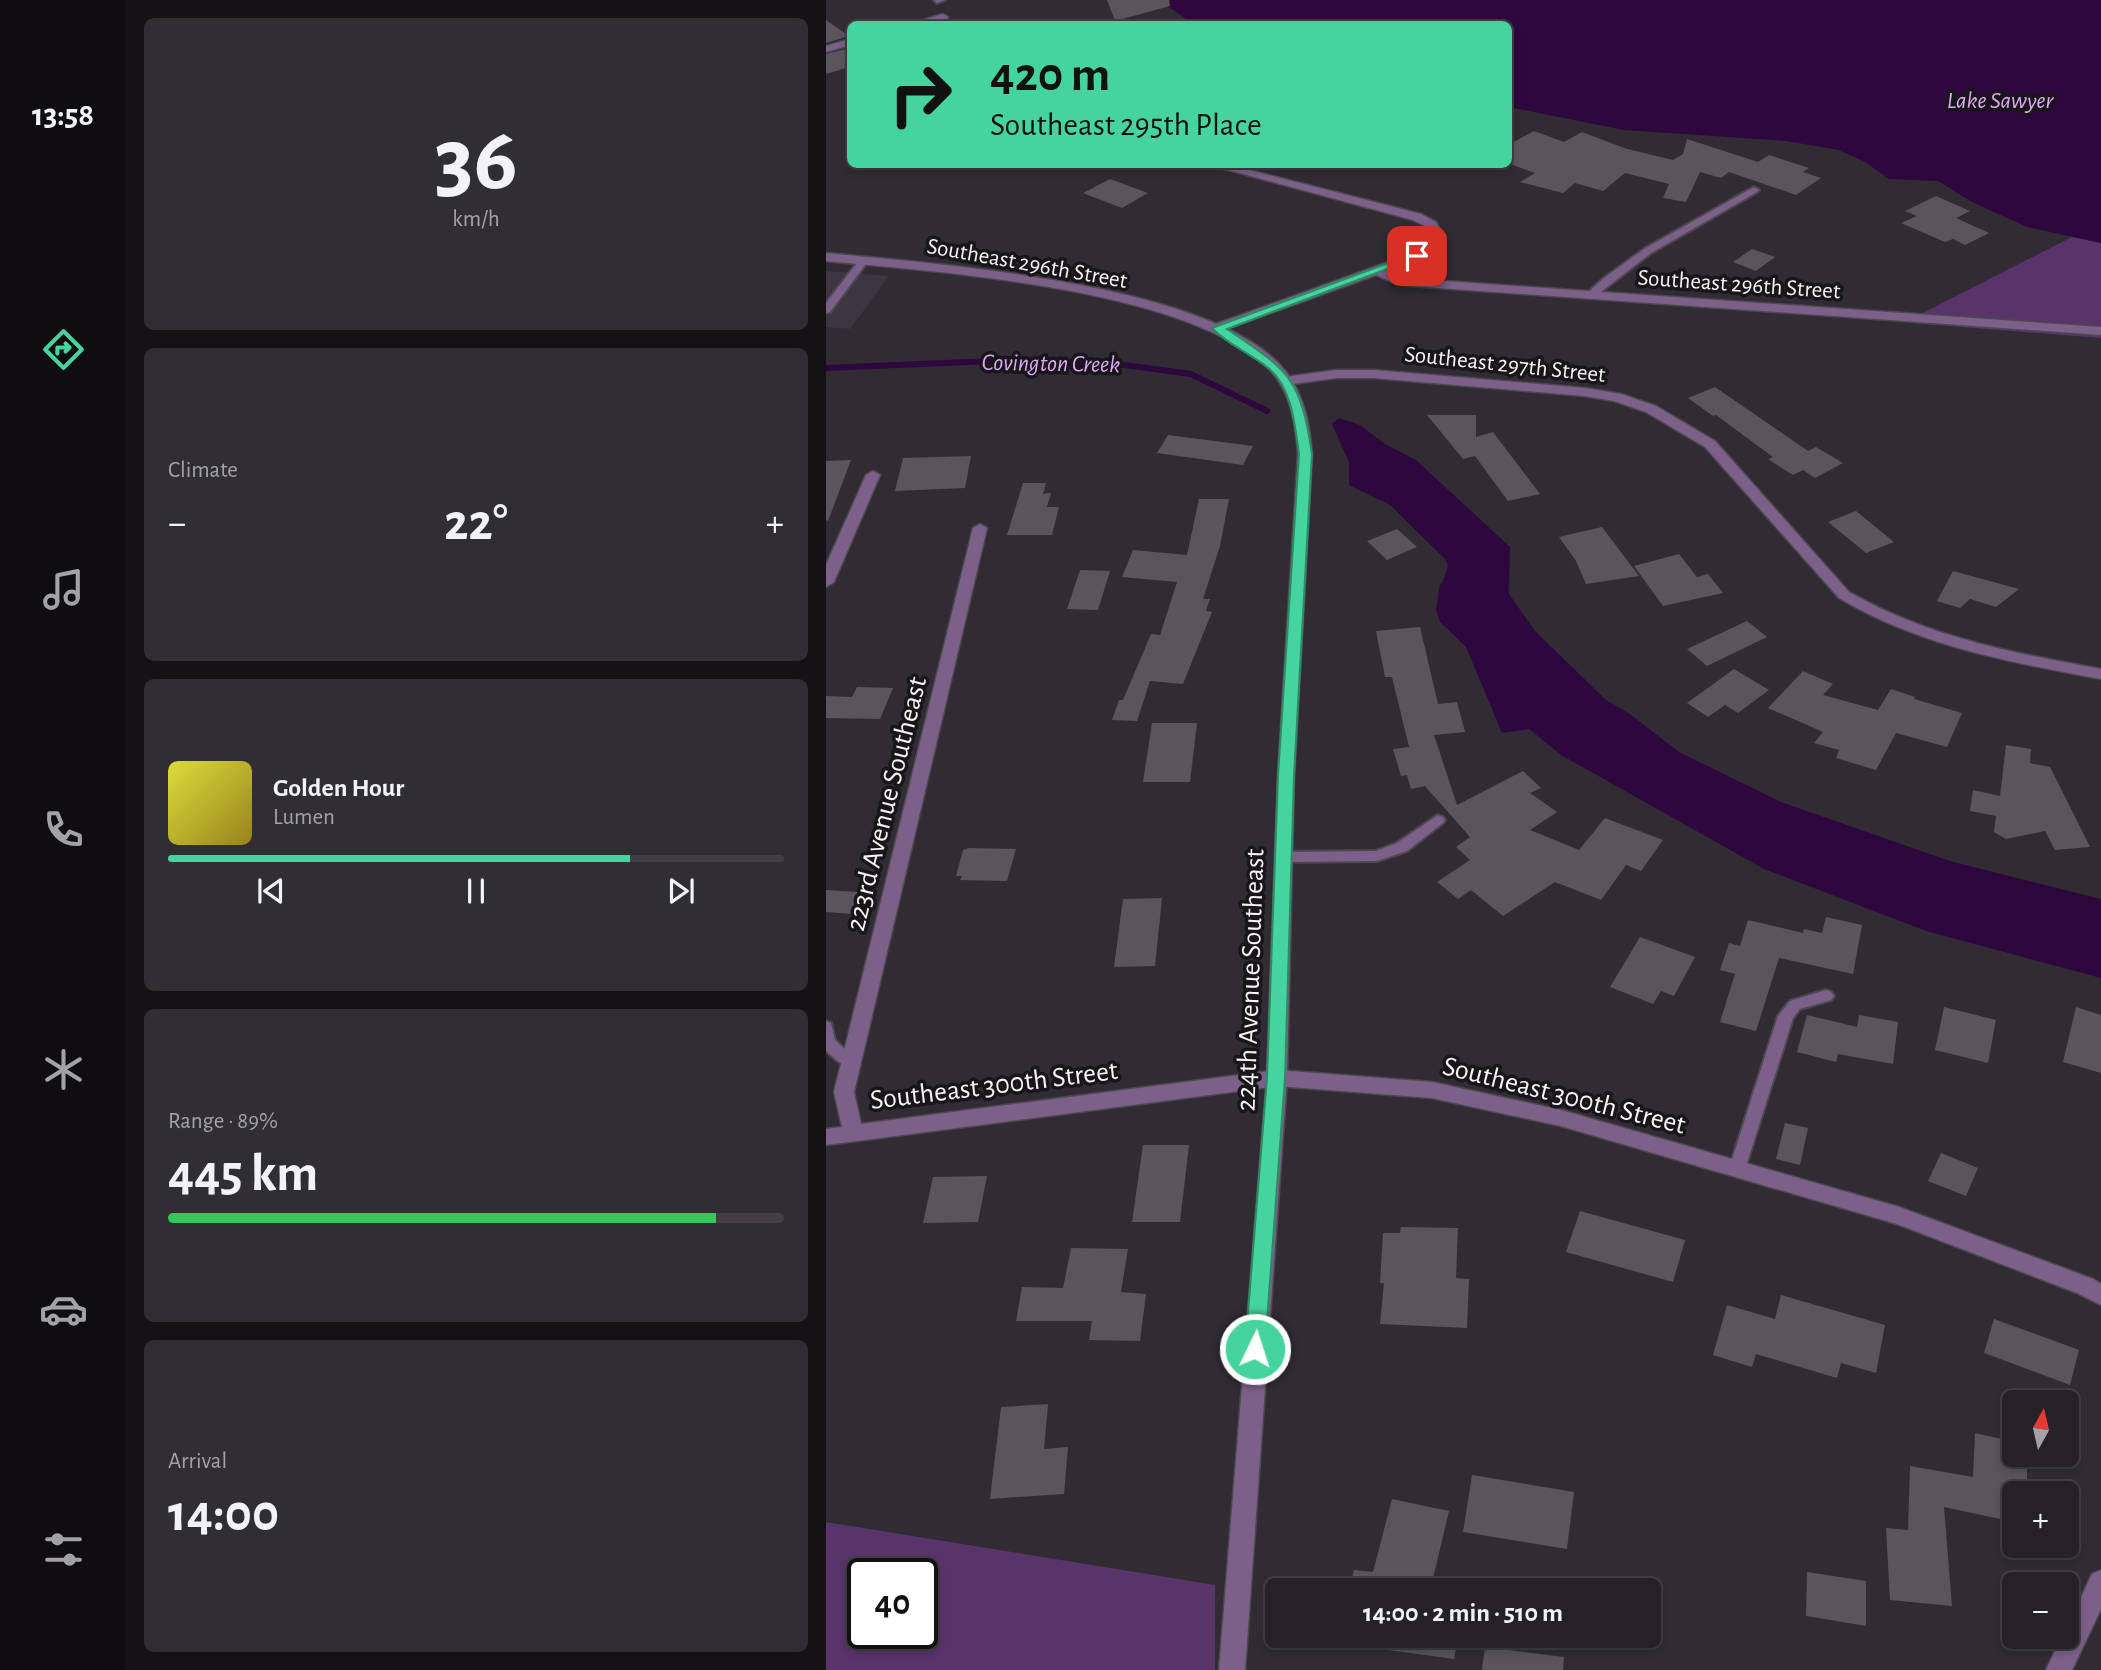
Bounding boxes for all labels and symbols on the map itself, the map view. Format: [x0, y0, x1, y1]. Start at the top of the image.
water label: Lake Sawyer [1947, 89, 2054, 113]
pin [1387, 226, 1447, 286]
street label: Southeast 296th Street [925, 235, 1130, 293]
street label: Southeast 296th Street [1637, 266, 1842, 304]
street label: Southeast 297th Street [1404, 343, 1607, 387]
water label: Covington Creek [982, 351, 1120, 377]
street label: 223rd Avenue Southeast [842, 674, 932, 934]
street label: 224th Avenue Southeast [1232, 848, 1270, 1112]
street label: Southeast 300th Street [1440, 1052, 1688, 1140]
street label: Southeast 300th Street [869, 1057, 1119, 1115]
position arrow [1218, 1312, 1292, 1386]
north arrow [2002, 1390, 2079, 1466]
speed limit sign: 40 [847, 1558, 938, 1649]

